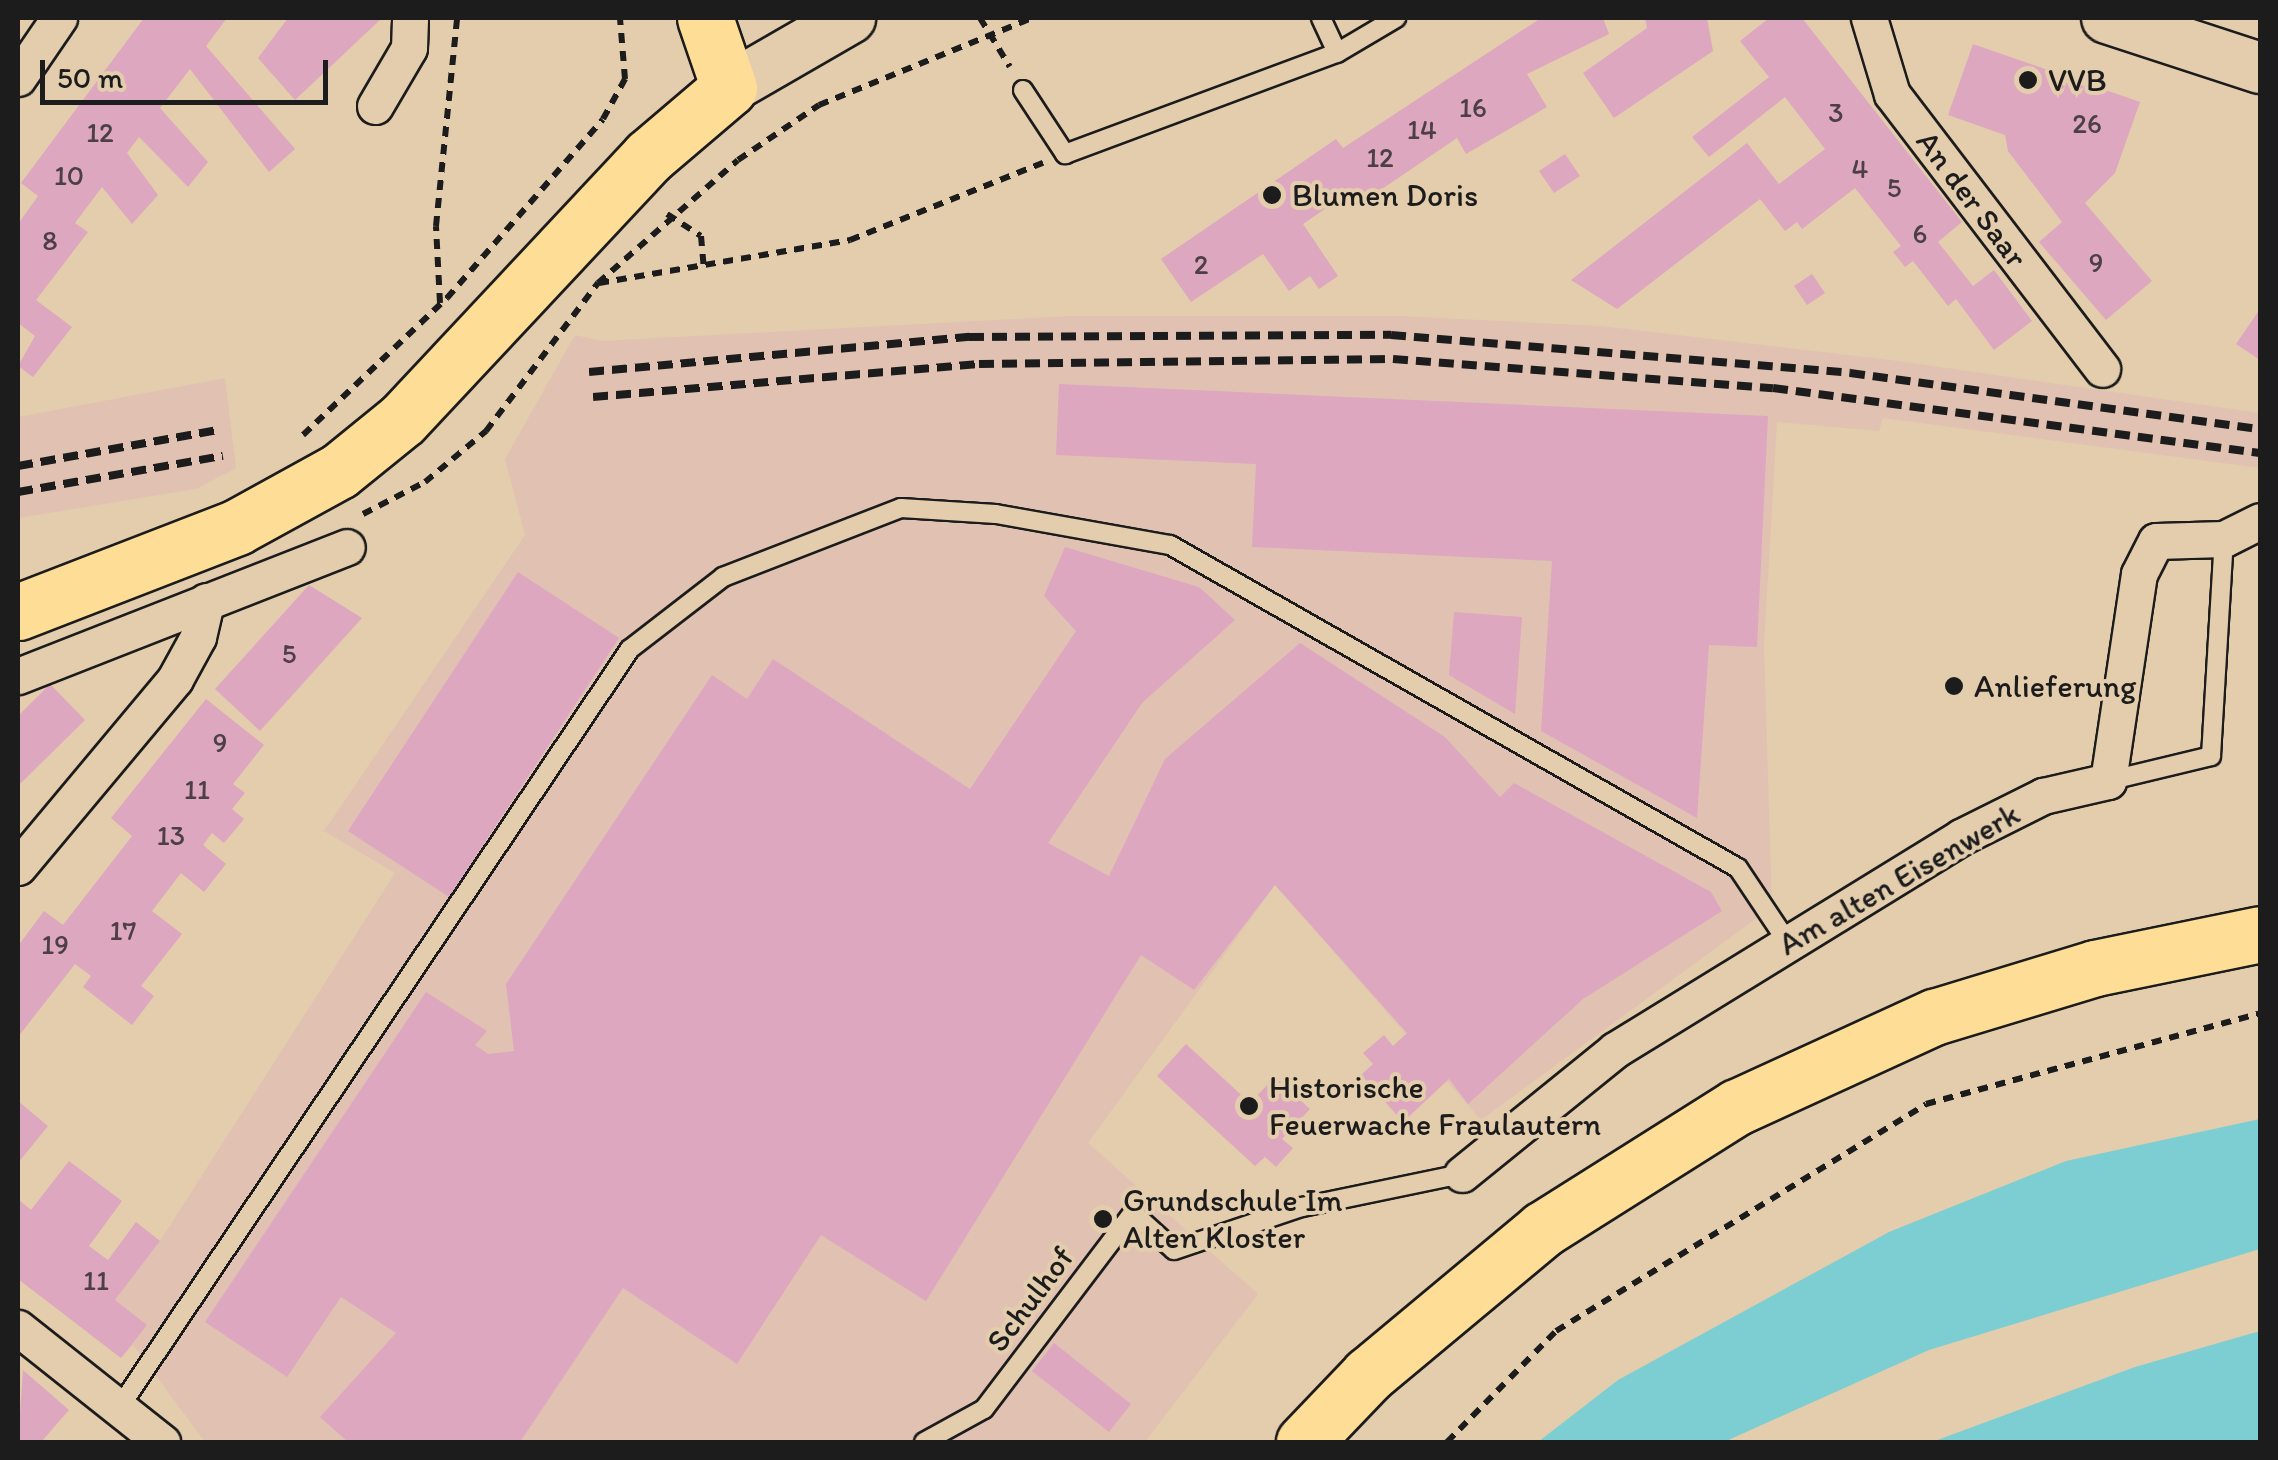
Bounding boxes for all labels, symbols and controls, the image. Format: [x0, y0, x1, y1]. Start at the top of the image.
scale bar [45, 40, 332, 102]
text: 50 m [57, 59, 123, 96]
place label: VVB [2048, 61, 2107, 99]
marker: VVB [2017, 69, 2039, 91]
house number: 16 [1459, 90, 1487, 124]
house number: 3 [1828, 95, 1844, 129]
house number: 26 [2072, 106, 2102, 140]
house number: 14 [1407, 112, 1437, 146]
house number: 12 [86, 115, 114, 149]
street label: An der Saar [1908, 123, 2036, 275]
house number: 12 [1366, 140, 1394, 174]
house number: 4 [1852, 151, 1868, 185]
house number: 10 [54, 158, 84, 192]
house number: 5 [1887, 170, 1901, 204]
place label: Blumen Doris [1292, 176, 1478, 214]
marker: Blumen Doris [1261, 184, 1283, 206]
house number: 6 [1913, 216, 1927, 250]
house number: 8 [42, 223, 58, 257]
house number: 9 [2089, 245, 2103, 279]
house number: 2 [1194, 247, 1208, 281]
house number: 5 [282, 636, 296, 670]
place label: Anlieferung [1974, 667, 2136, 705]
marker: Anlieferung [1943, 675, 1965, 697]
house number: 9 [213, 725, 227, 759]
house number: 11 [184, 772, 210, 806]
street label: Am alten Eisenwerk [1772, 795, 2026, 963]
house number: 13 [157, 818, 185, 852]
house number: 17 [110, 913, 136, 947]
house number: 19 [41, 927, 69, 961]
place label: Historische Feuerwache Fraulautern [1269, 1069, 1602, 1144]
marker: Historische Feuerwache Fraulautern [1238, 1095, 1260, 1117]
place label: Grundschule Im Alten Kloster [1123, 1182, 1344, 1257]
marker: Grundschule Im Alten Kloster [1092, 1208, 1114, 1230]
street label: Schulhof [978, 1239, 1082, 1359]
house number: 11 [83, 1263, 109, 1297]

